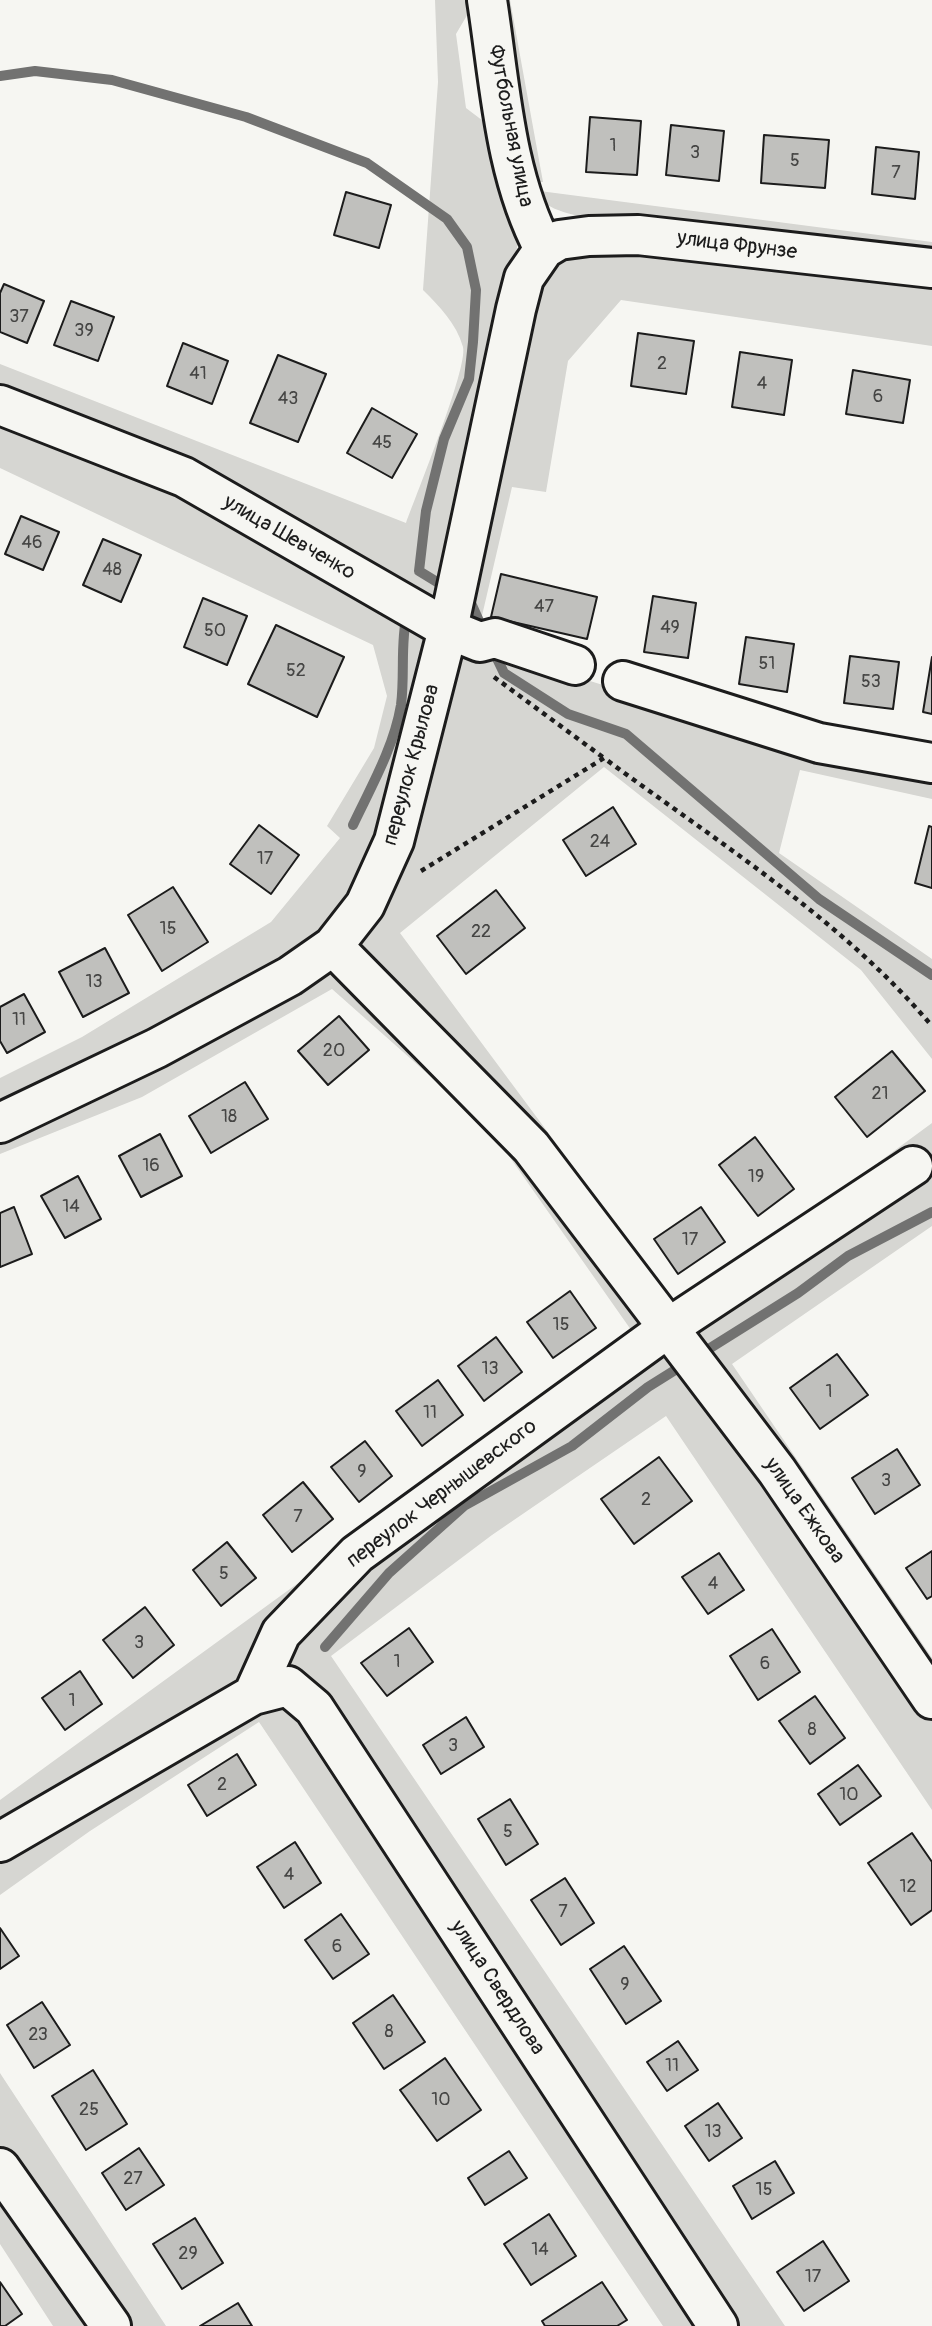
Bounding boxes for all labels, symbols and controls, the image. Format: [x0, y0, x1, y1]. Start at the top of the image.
street label: Футбольная улица [482, 43, 538, 209]
house number: 1 [609, 135, 617, 157]
house number: 3 [690, 142, 700, 164]
house number: 5 [790, 150, 800, 172]
house number: 7 [891, 162, 901, 184]
street label: улица Фрунзе [676, 226, 798, 266]
house number: 37 [9, 306, 29, 328]
house number: 39 [74, 320, 94, 342]
house number: 2 [657, 353, 667, 375]
house number: 41 [189, 363, 207, 385]
house number: 4 [757, 373, 767, 395]
house number: 6 [873, 386, 883, 408]
house number: 43 [278, 388, 298, 410]
house number: 45 [372, 432, 392, 454]
street label: улица Шевченко [219, 490, 359, 586]
house number: 46 [22, 532, 42, 554]
house number: 48 [102, 559, 122, 581]
house number: 47 [534, 596, 554, 618]
house number: 49 [660, 617, 680, 639]
house number: 50 [204, 620, 226, 642]
house number: 51 [759, 653, 775, 675]
house number: 52 [286, 660, 306, 682]
house number: 53 [861, 671, 881, 693]
street label: переулок Крылова [378, 682, 446, 848]
house number: 24 [590, 831, 610, 853]
house number: 17 [257, 848, 273, 870]
house number: 15 [160, 918, 176, 940]
house number: 22 [471, 921, 491, 943]
house number: 13 [85, 971, 103, 993]
house number: 11 [12, 1009, 26, 1031]
house number: 20 [323, 1040, 345, 1062]
house number: 21 [871, 1083, 889, 1105]
house number: 18 [221, 1106, 237, 1128]
house number: 16 [142, 1155, 160, 1177]
house number: 19 [748, 1166, 764, 1188]
house number: 14 [62, 1196, 80, 1218]
house number: 17 [682, 1229, 698, 1251]
house number: 15 [553, 1314, 569, 1336]
house number: 13 [481, 1358, 499, 1380]
house number: 1 [825, 1381, 833, 1403]
house number: 11 [423, 1402, 437, 1424]
street label: переулок Чернышевского [342, 1414, 542, 1574]
street label: улица Ежкова [758, 1453, 850, 1569]
house number: 9 [357, 1461, 367, 1483]
house number: 3 [881, 1470, 891, 1492]
house number: 2 [641, 1489, 651, 1511]
house number: 7 [293, 1506, 303, 1528]
house number: 5 [219, 1563, 229, 1585]
house number: 4 [708, 1573, 718, 1595]
house number: 3 [134, 1632, 144, 1654]
house number: 1 [393, 1651, 401, 1673]
house number: 6 [760, 1653, 770, 1675]
house number: 1 [68, 1690, 76, 1712]
house number: 8 [807, 1719, 817, 1741]
house number: 3 [448, 1735, 458, 1757]
house number: 2 [217, 1774, 227, 1796]
house number: 10 [839, 1784, 859, 1806]
house number: 5 [503, 1821, 513, 1843]
house number: 4 [284, 1864, 294, 1886]
house number: 12 [899, 1876, 917, 1898]
house number: 7 [558, 1901, 568, 1923]
street label: улица Свердлова [444, 1916, 550, 2060]
house number: 6 [332, 1936, 342, 1958]
house number: 9 [620, 1974, 630, 1996]
house number: 8 [384, 2021, 394, 2043]
house number: 23 [28, 2024, 48, 2046]
house number: 11 [665, 2055, 679, 2077]
house number: 10 [431, 2089, 451, 2111]
house number: 25 [79, 2099, 99, 2121]
house number: 13 [704, 2121, 722, 2143]
house number: 27 [123, 2168, 143, 2190]
house number: 15 [756, 2179, 772, 2201]
house number: 14 [531, 2239, 549, 2261]
house number: 29 [178, 2243, 198, 2265]
house number: 17 [805, 2266, 821, 2288]

